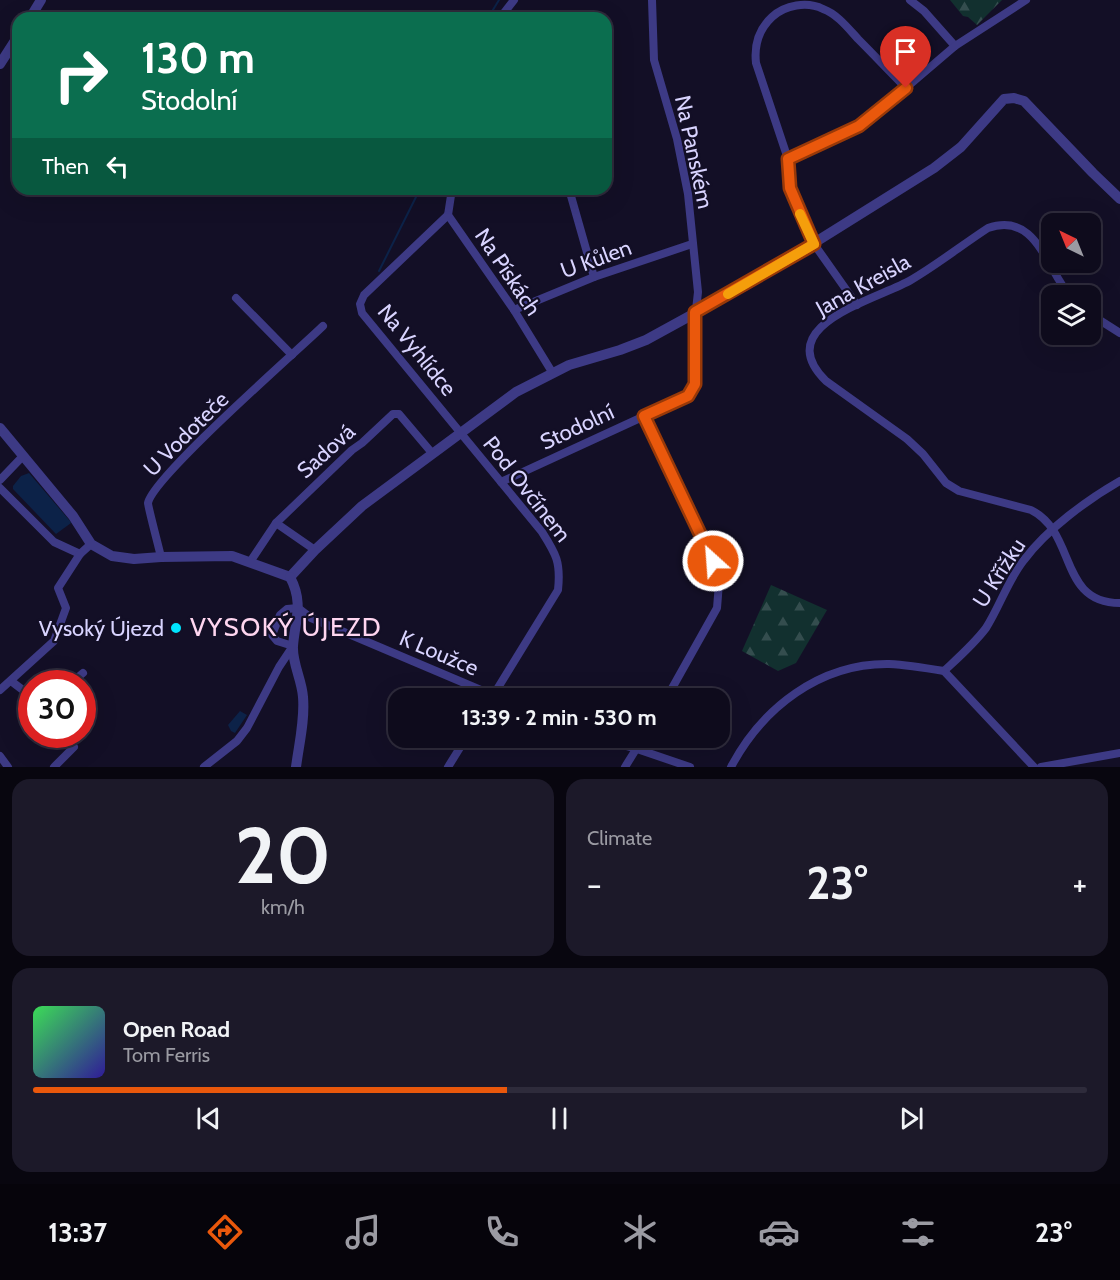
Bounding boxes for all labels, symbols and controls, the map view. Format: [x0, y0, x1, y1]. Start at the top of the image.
pin [880, 26, 931, 88]
text: 130 m [141, 32, 255, 84]
icon: arrive [889, 35, 922, 68]
icon: right [42, 36, 120, 114]
text: Stodolní [141, 84, 237, 117]
street label: Na Panském [669, 93, 719, 211]
icon: left [101, 150, 134, 183]
text: Then [42, 153, 89, 180]
north arrow [1041, 213, 1101, 273]
map controls [1041, 213, 1101, 345]
street label: Na Pískách [469, 223, 547, 321]
street label: U Kůlen [557, 234, 635, 284]
street label: Jana Kreisla [810, 248, 915, 322]
button: layers [1041, 285, 1101, 345]
street label: Na Vyhlídce [372, 299, 462, 401]
street label: U Vodoteče [138, 386, 234, 482]
street label: Stodolní [536, 398, 619, 456]
street label: Sadová [291, 418, 361, 484]
street label: Pod Ovčínem [477, 431, 577, 547]
position arrow [681, 529, 745, 593]
street label: U Křížku [967, 533, 1031, 613]
district label: VYSOKÝ ÚJEZD [190, 611, 382, 643]
place label: Vysoký Újezd [39, 615, 164, 642]
marker: Vysoký Újezd [169, 621, 183, 635]
street label: K Loužce [395, 624, 483, 682]
speed limit sign: 30 [18, 670, 96, 748]
text: 13:39 · 2 min · 530 m [461, 704, 657, 731]
text: 20 [235, 808, 331, 903]
text: Climate [587, 826, 652, 850]
text: 23° [806, 856, 868, 910]
text: − [587, 864, 602, 904]
text: + [1072, 864, 1087, 904]
text: km/h [261, 895, 305, 919]
text: Open Road [123, 1016, 230, 1043]
text: Tom Ferris [123, 1043, 210, 1067]
icon: previous [192, 1102, 225, 1135]
icon: pause [543, 1102, 576, 1135]
icon: next [895, 1102, 928, 1135]
icon: directions [204, 1211, 246, 1253]
icon: music [342, 1211, 384, 1253]
icon: phone [481, 1211, 523, 1253]
icon: climate [619, 1211, 661, 1253]
icon: car [758, 1211, 800, 1253]
icon: filters [897, 1211, 939, 1253]
text: 13:37 [48, 1216, 107, 1249]
text: 23° [1035, 1216, 1072, 1249]

